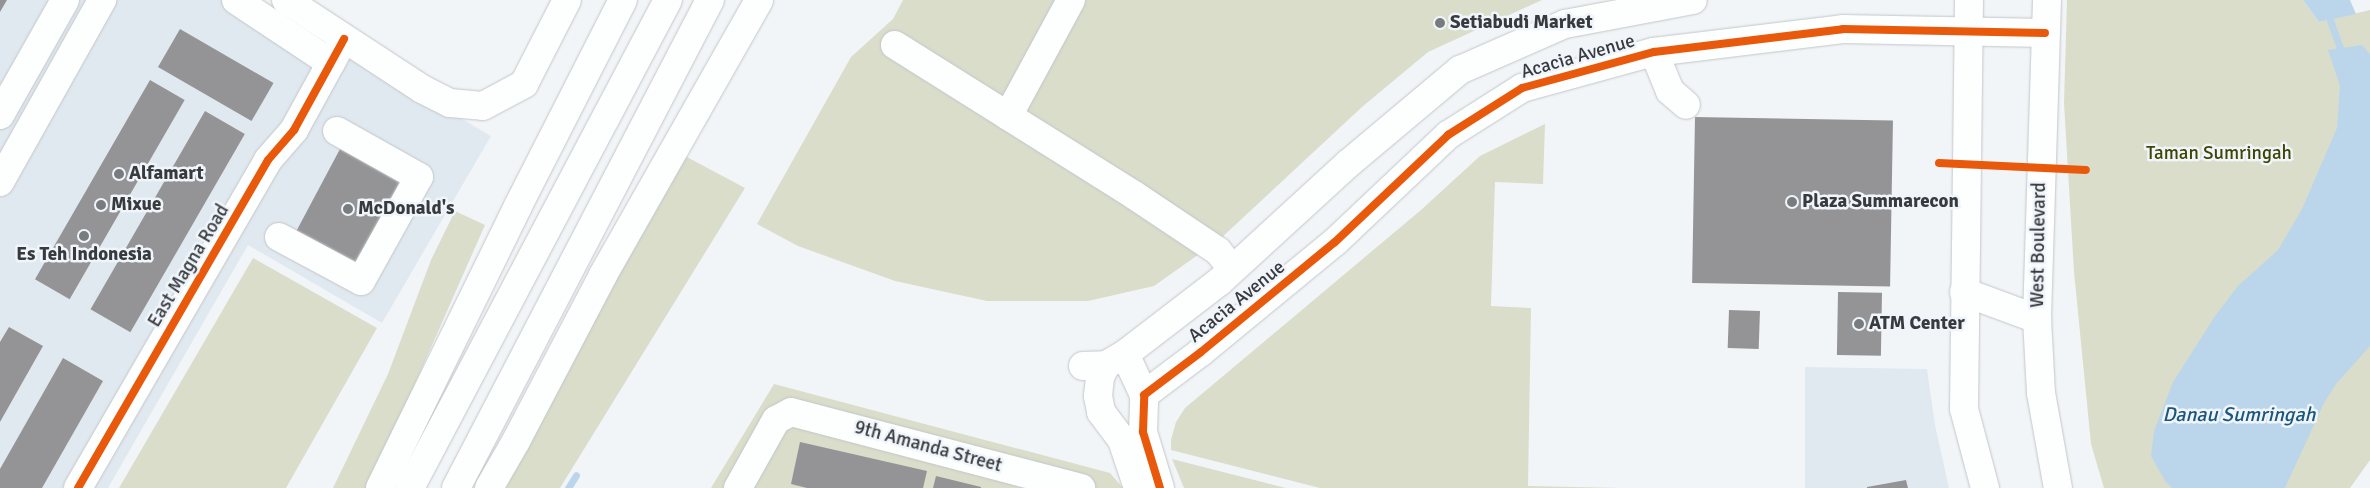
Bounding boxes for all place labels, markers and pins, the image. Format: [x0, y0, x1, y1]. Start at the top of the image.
place label: Setiabudi Market [1450, 12, 1593, 34]
marker: Setiabudi Market [1434, 17, 1446, 29]
place label: Alfamart [129, 163, 204, 185]
marker: Alfamart [113, 168, 125, 180]
place label: Plaza Summarecon [1802, 191, 1959, 213]
place label: Mixue [111, 194, 161, 216]
marker: Plaza Summarecon [1786, 196, 1798, 208]
place label: McDonald's [358, 198, 454, 220]
marker: Mixue [95, 199, 107, 211]
marker: McDonald's [342, 203, 354, 215]
marker: Es Teh Indonesia [78, 230, 90, 242]
place label: Es Teh Indonesia [16, 244, 152, 266]
place label: ATM Center [1869, 313, 1965, 335]
marker: ATM Center [1853, 318, 1865, 330]

